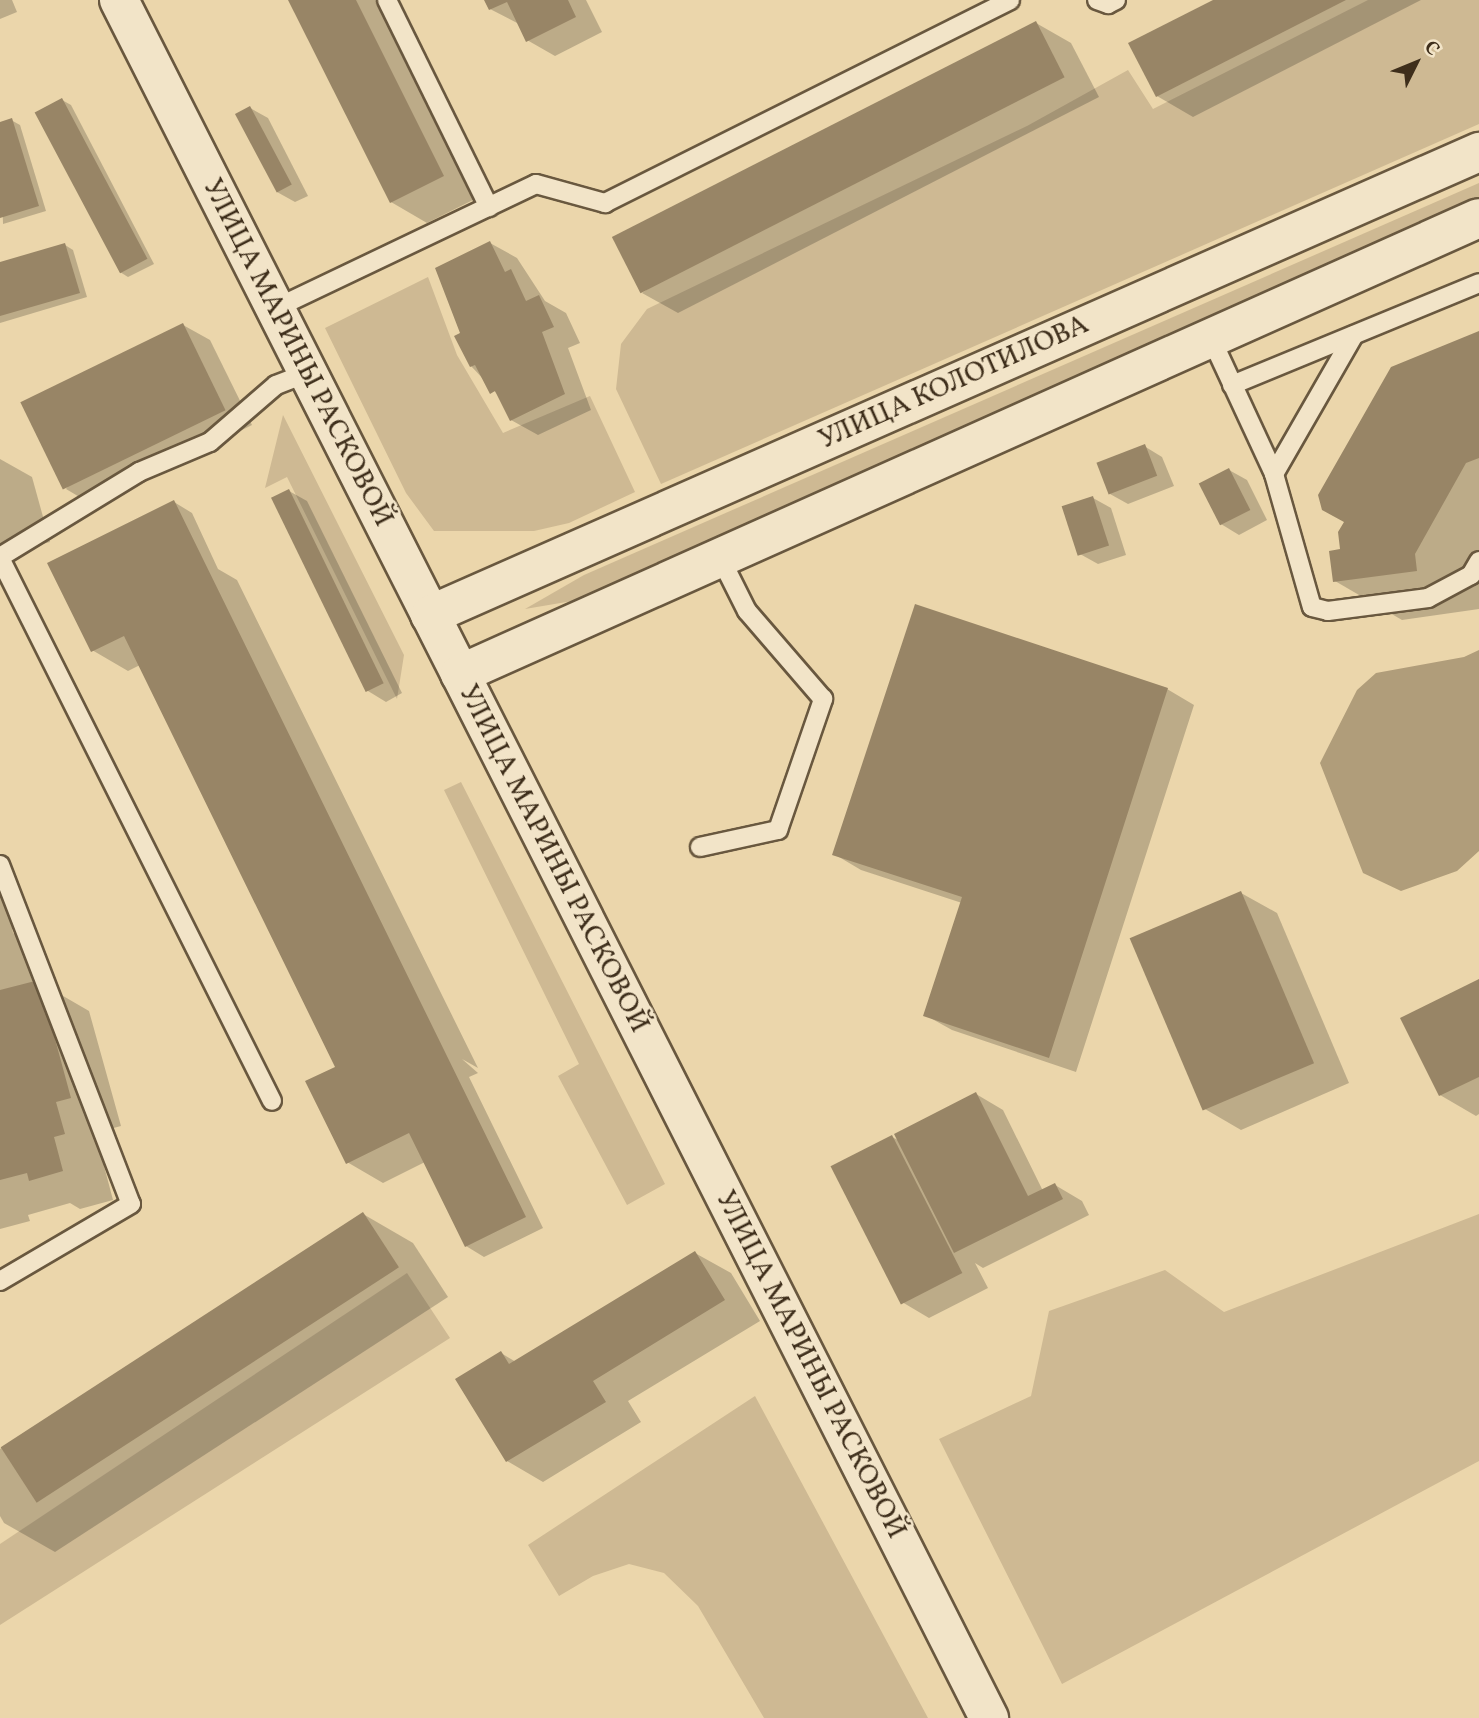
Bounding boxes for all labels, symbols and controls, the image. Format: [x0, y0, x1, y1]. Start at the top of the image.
north arrow [1381, 28, 1451, 98]
text: С [1418, 35, 1445, 62]
street label: УЛИЦА МАРИНЫ РАСКОВОЙ [194, 173, 400, 533]
street label: УЛИЦА КОЛОТИЛОВА [814, 308, 1094, 458]
street label: УЛИЦА МАРИНЫ РАСКОВОЙ [450, 679, 656, 1039]
street label: УЛИЦА МАРИНЫ РАСКОВОЙ [707, 1185, 913, 1545]

